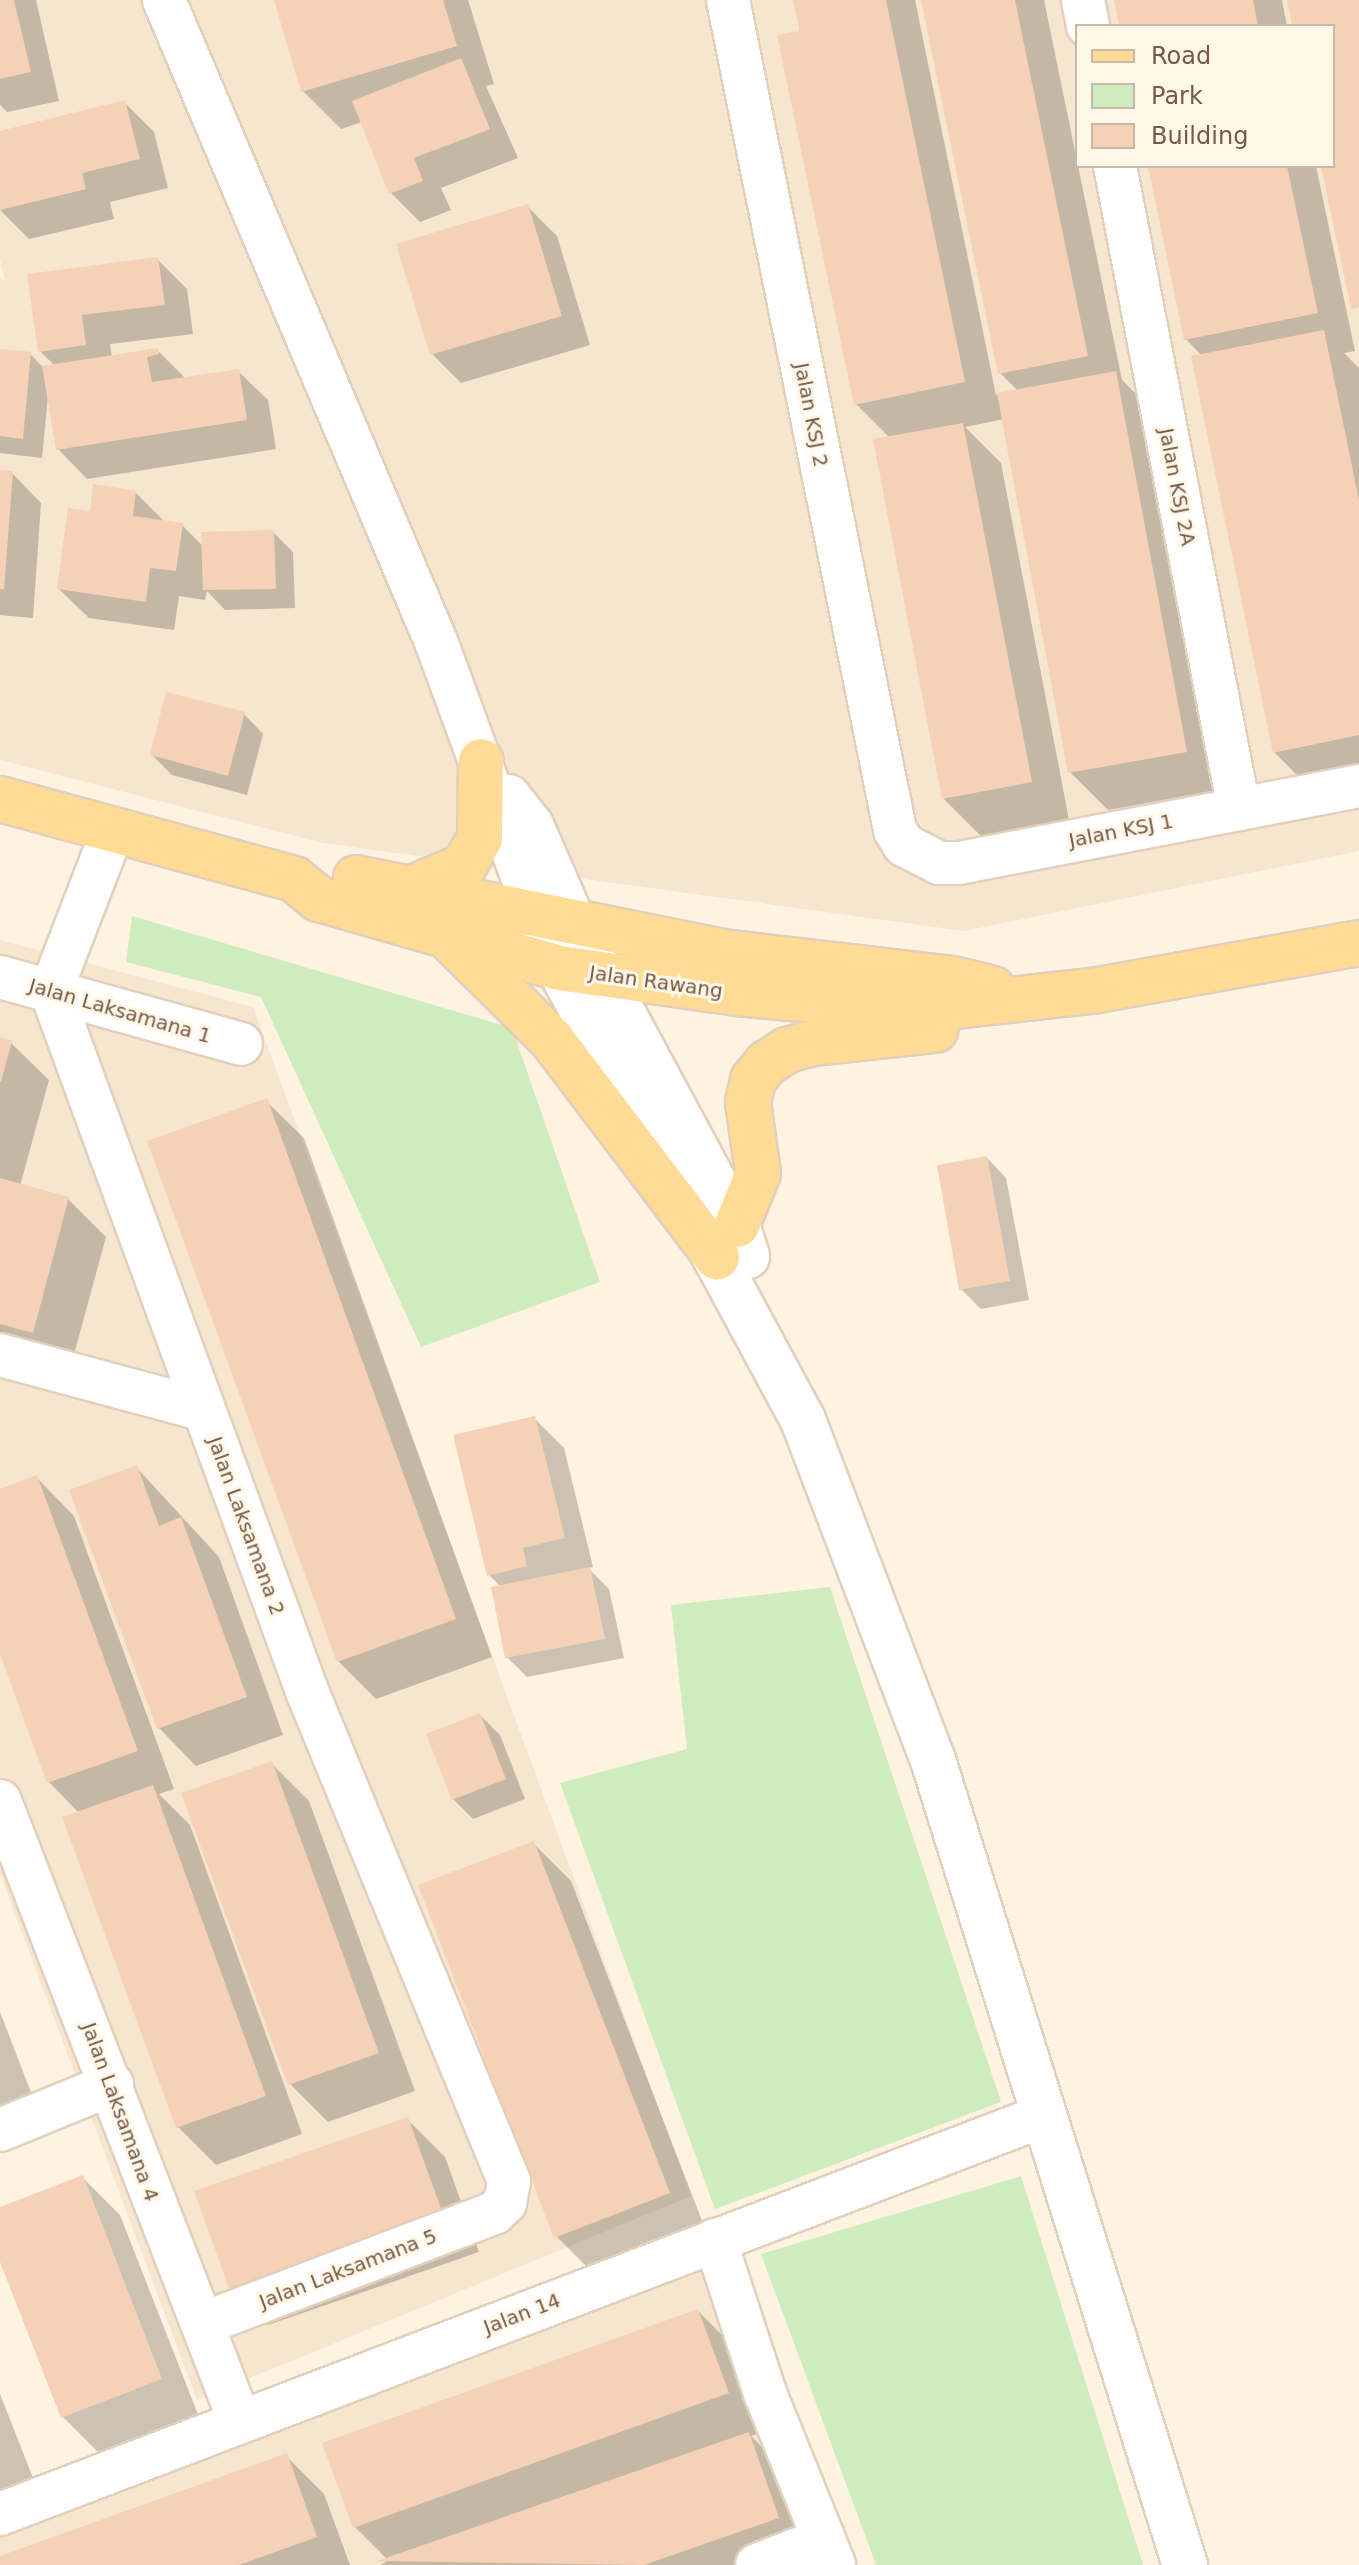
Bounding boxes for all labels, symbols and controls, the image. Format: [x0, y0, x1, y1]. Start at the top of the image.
legend [1075, 24, 1335, 168]
text: Road [1151, 42, 1211, 70]
text: Park [1151, 82, 1203, 110]
text: Building [1151, 122, 1248, 150]
street label: Jalan KSJ 2 [789, 361, 833, 469]
street label: Jalan KSJ 2A [1154, 426, 1200, 548]
street label: Jalan KSJ 1 [1067, 809, 1175, 853]
street label: Jalan Rawang [588, 961, 724, 1003]
street label: Jalan Laksamana 1 [26, 973, 214, 1049]
street label: Jalan Laksamana 2 [203, 1433, 289, 1619]
street label: Jalan Laksamana 4 [77, 2019, 163, 2205]
street label: Jalan Laksamana 5 [256, 2224, 440, 2314]
street label: Jalan 14 [480, 2288, 564, 2340]

